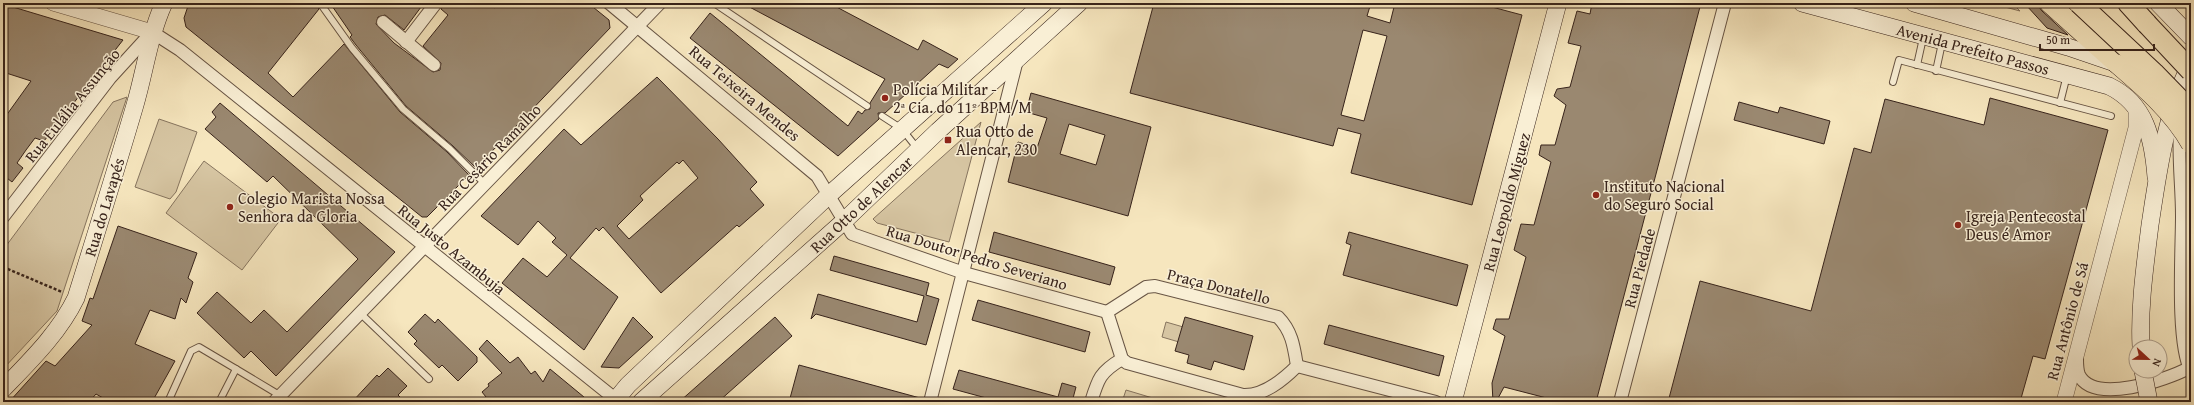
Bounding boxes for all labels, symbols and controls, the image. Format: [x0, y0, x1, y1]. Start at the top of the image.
street label: Avenida Prefeito Passos [1894, 17, 2052, 81]
scale bar [2040, 26, 2154, 52]
text: 50 m [2046, 31, 2070, 48]
street label: Rua Teixeira Mendes [684, 39, 806, 147]
street label: Rua Eulália Assunção [18, 43, 126, 167]
place label: Polícia Militar - 2ª Cia. do 11º BPM/M [893, 77, 1032, 119]
marker: Polícia Militar - 2ª Cia. do 11º BPM/M [880, 93, 890, 103]
street label: Rua Cesário Ramalho [431, 98, 547, 216]
place label: Rua Otto de Alencar, 230 [956, 119, 1038, 161]
street label: Rua Leopoldo Miguez [1476, 130, 1536, 274]
marker: Rua Otto de Alencar, 230 [943, 135, 953, 145]
street label: Rua Otto de Alencar [804, 150, 918, 258]
street label: Rua do Lavapés [78, 155, 130, 259]
place label: Instituto Nacional do Seguro Social [1604, 174, 1725, 216]
place label: Colegio Marista Nossa Senhora da Gloria [238, 186, 385, 228]
marker: Instituto Nacional do Seguro Social [1591, 190, 1601, 200]
street label: Rua Justo Azambuja [393, 198, 511, 300]
marker: Colegio Marista Nossa Senhora da Gloria [225, 202, 235, 212]
place label: Igreja Pentecostal Deus é Amor [1966, 204, 2086, 246]
street label: Rua Doutor Pedro Severiano [883, 218, 1071, 296]
marker: Igreja Pentecostal Deus é Amor [1953, 220, 1963, 230]
street label: Rua Piedade [1617, 225, 1661, 311]
street label: Rua Antônio de Sá [2040, 259, 2094, 383]
street label: Praça Donatello [1165, 262, 1273, 310]
north arrow [2128, 339, 2168, 379]
text: N [2148, 356, 2166, 370]

